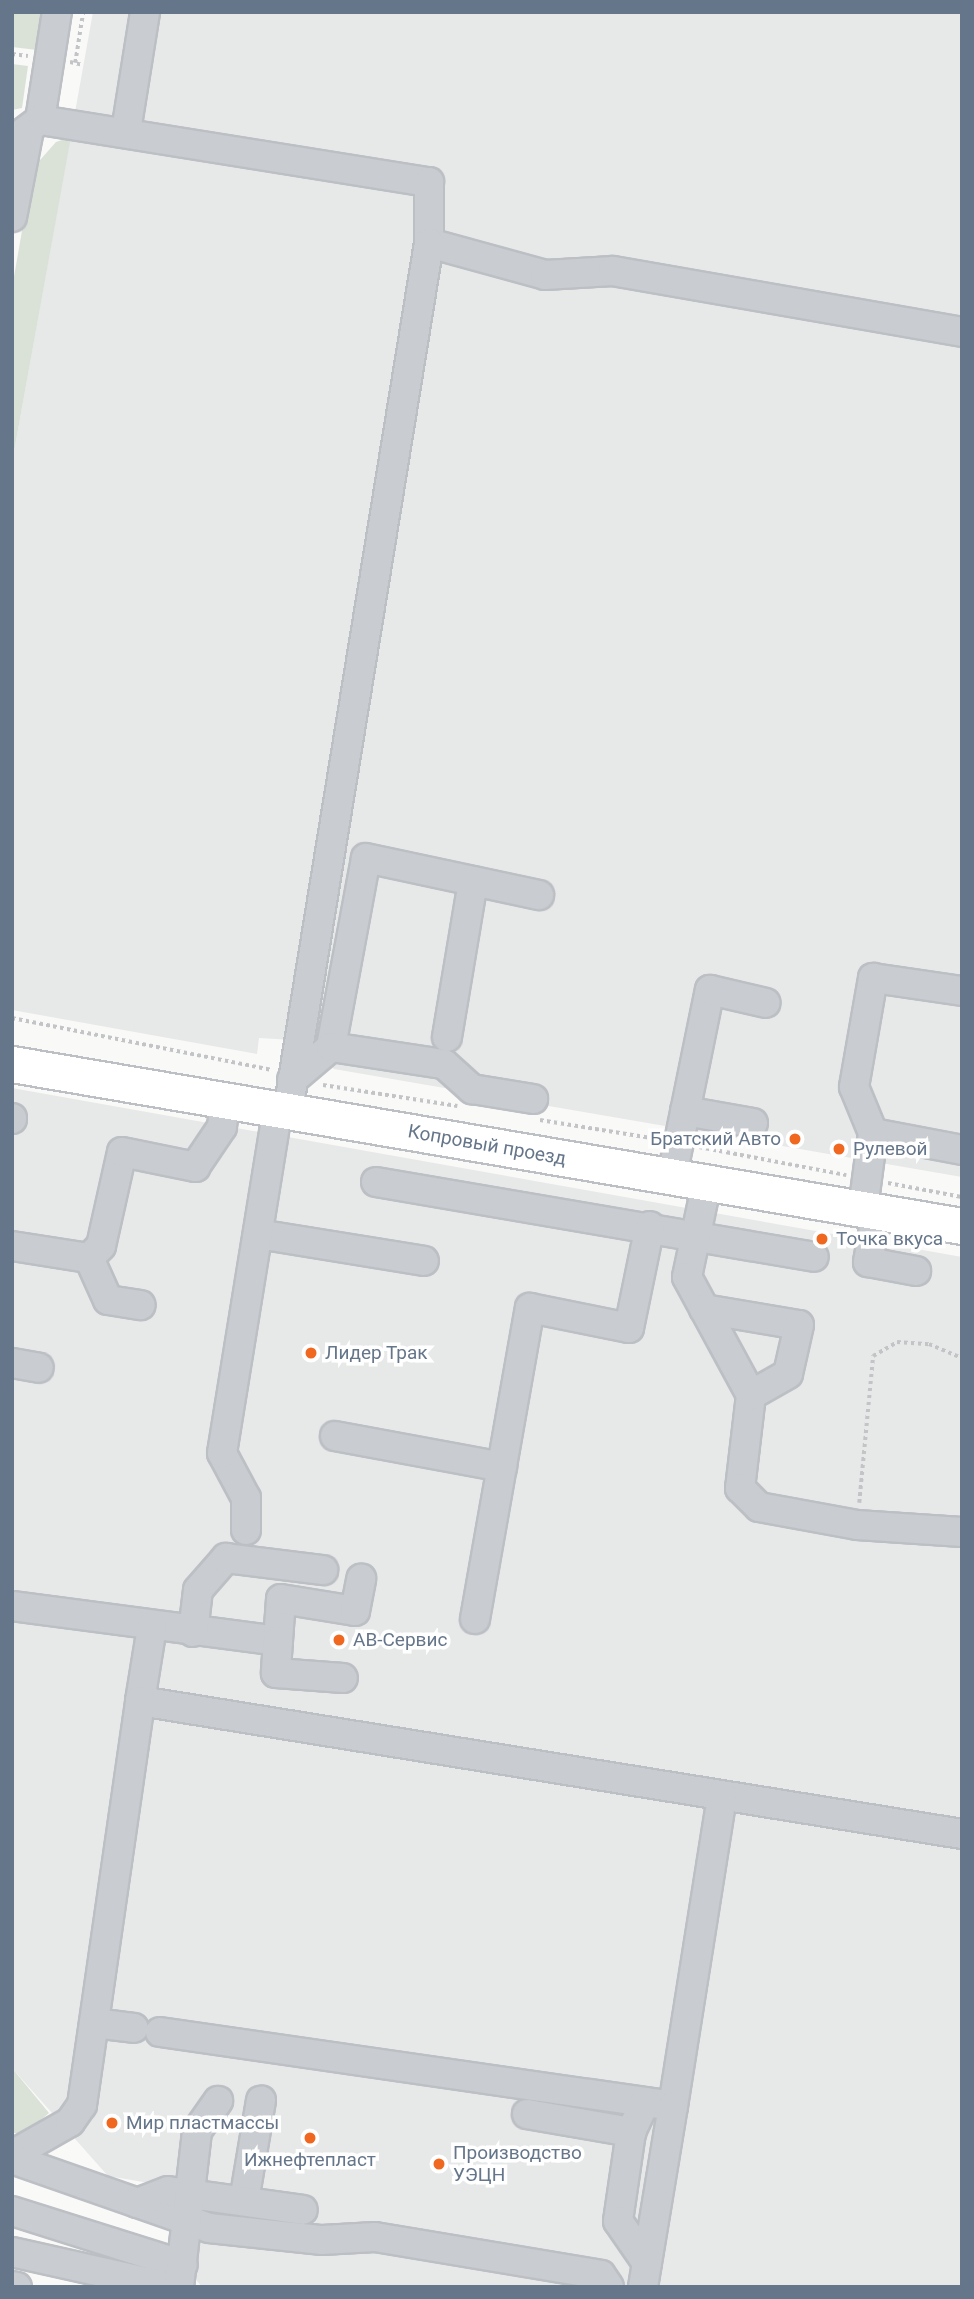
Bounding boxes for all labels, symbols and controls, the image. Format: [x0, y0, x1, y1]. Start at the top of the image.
street label: Копровый проезд [406, 1120, 568, 1170]
place label: Братский Авто [650, 1128, 781, 1150]
marker: Братский Авто [787, 1131, 803, 1147]
place label: Рулевой [853, 1138, 927, 1160]
marker: Рулевой [831, 1141, 847, 1157]
place label: Точка вкуса [836, 1228, 943, 1250]
marker: Точка вкуса [814, 1231, 830, 1247]
place label: Лидер Трак [325, 1342, 428, 1364]
marker: Лидер Трак [303, 1345, 319, 1361]
place label: АВ-Сервис [353, 1629, 447, 1651]
marker: АВ-Сервис [331, 1632, 347, 1648]
place label: Мир пластмассы [126, 2112, 279, 2134]
marker: Мир пластмассы [104, 2115, 120, 2131]
marker: Ижнефтепласт [302, 2130, 318, 2146]
place label: Производство УЭЦН [453, 2142, 582, 2186]
place label: Ижнефтепласт [244, 2149, 376, 2171]
marker: Производство УЭЦН [431, 2156, 447, 2172]

